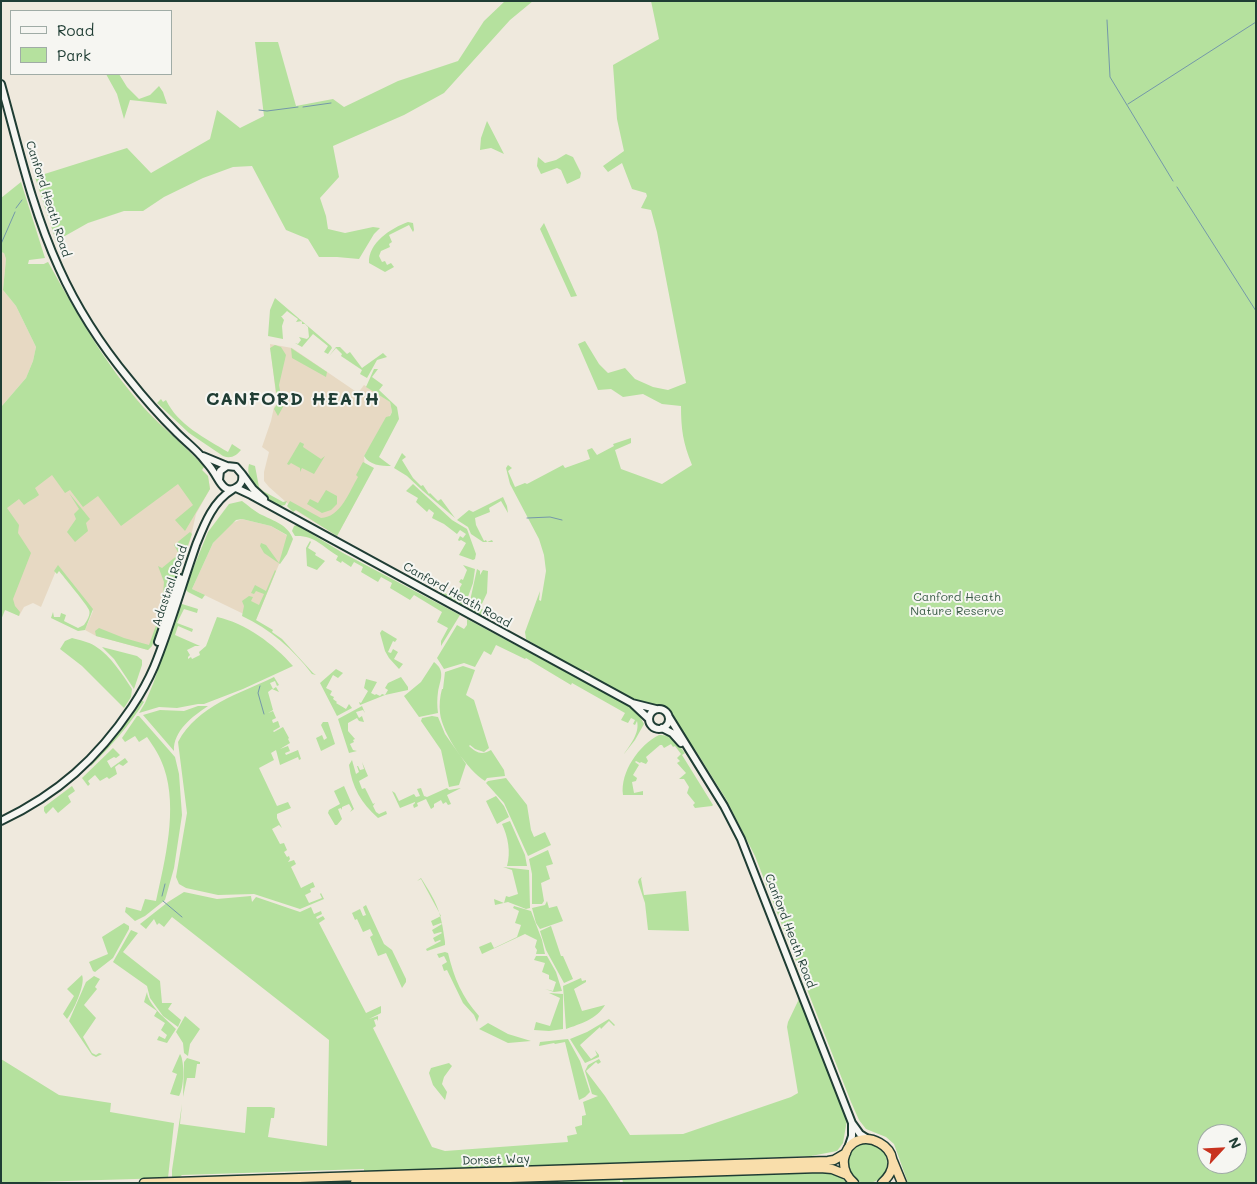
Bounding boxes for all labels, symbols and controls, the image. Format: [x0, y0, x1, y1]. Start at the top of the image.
legend [10, 10, 172, 75]
text: Road [57, 20, 94, 40]
text: Park [57, 45, 91, 65]
street label: Canford Heath Road [22, 139, 74, 259]
district label: CANFORD HEATH [204, 388, 382, 410]
street label: Adastral Road [149, 544, 191, 628]
street label: Canford Heath Road [401, 559, 513, 631]
park label: Canford Heath Nature Reserve [910, 590, 1004, 618]
street label: Canford Heath Road [762, 872, 818, 990]
north arrow [1197, 1124, 1247, 1174]
text: N [1224, 1134, 1246, 1152]
street label: Dorset Way [462, 1152, 530, 1168]

